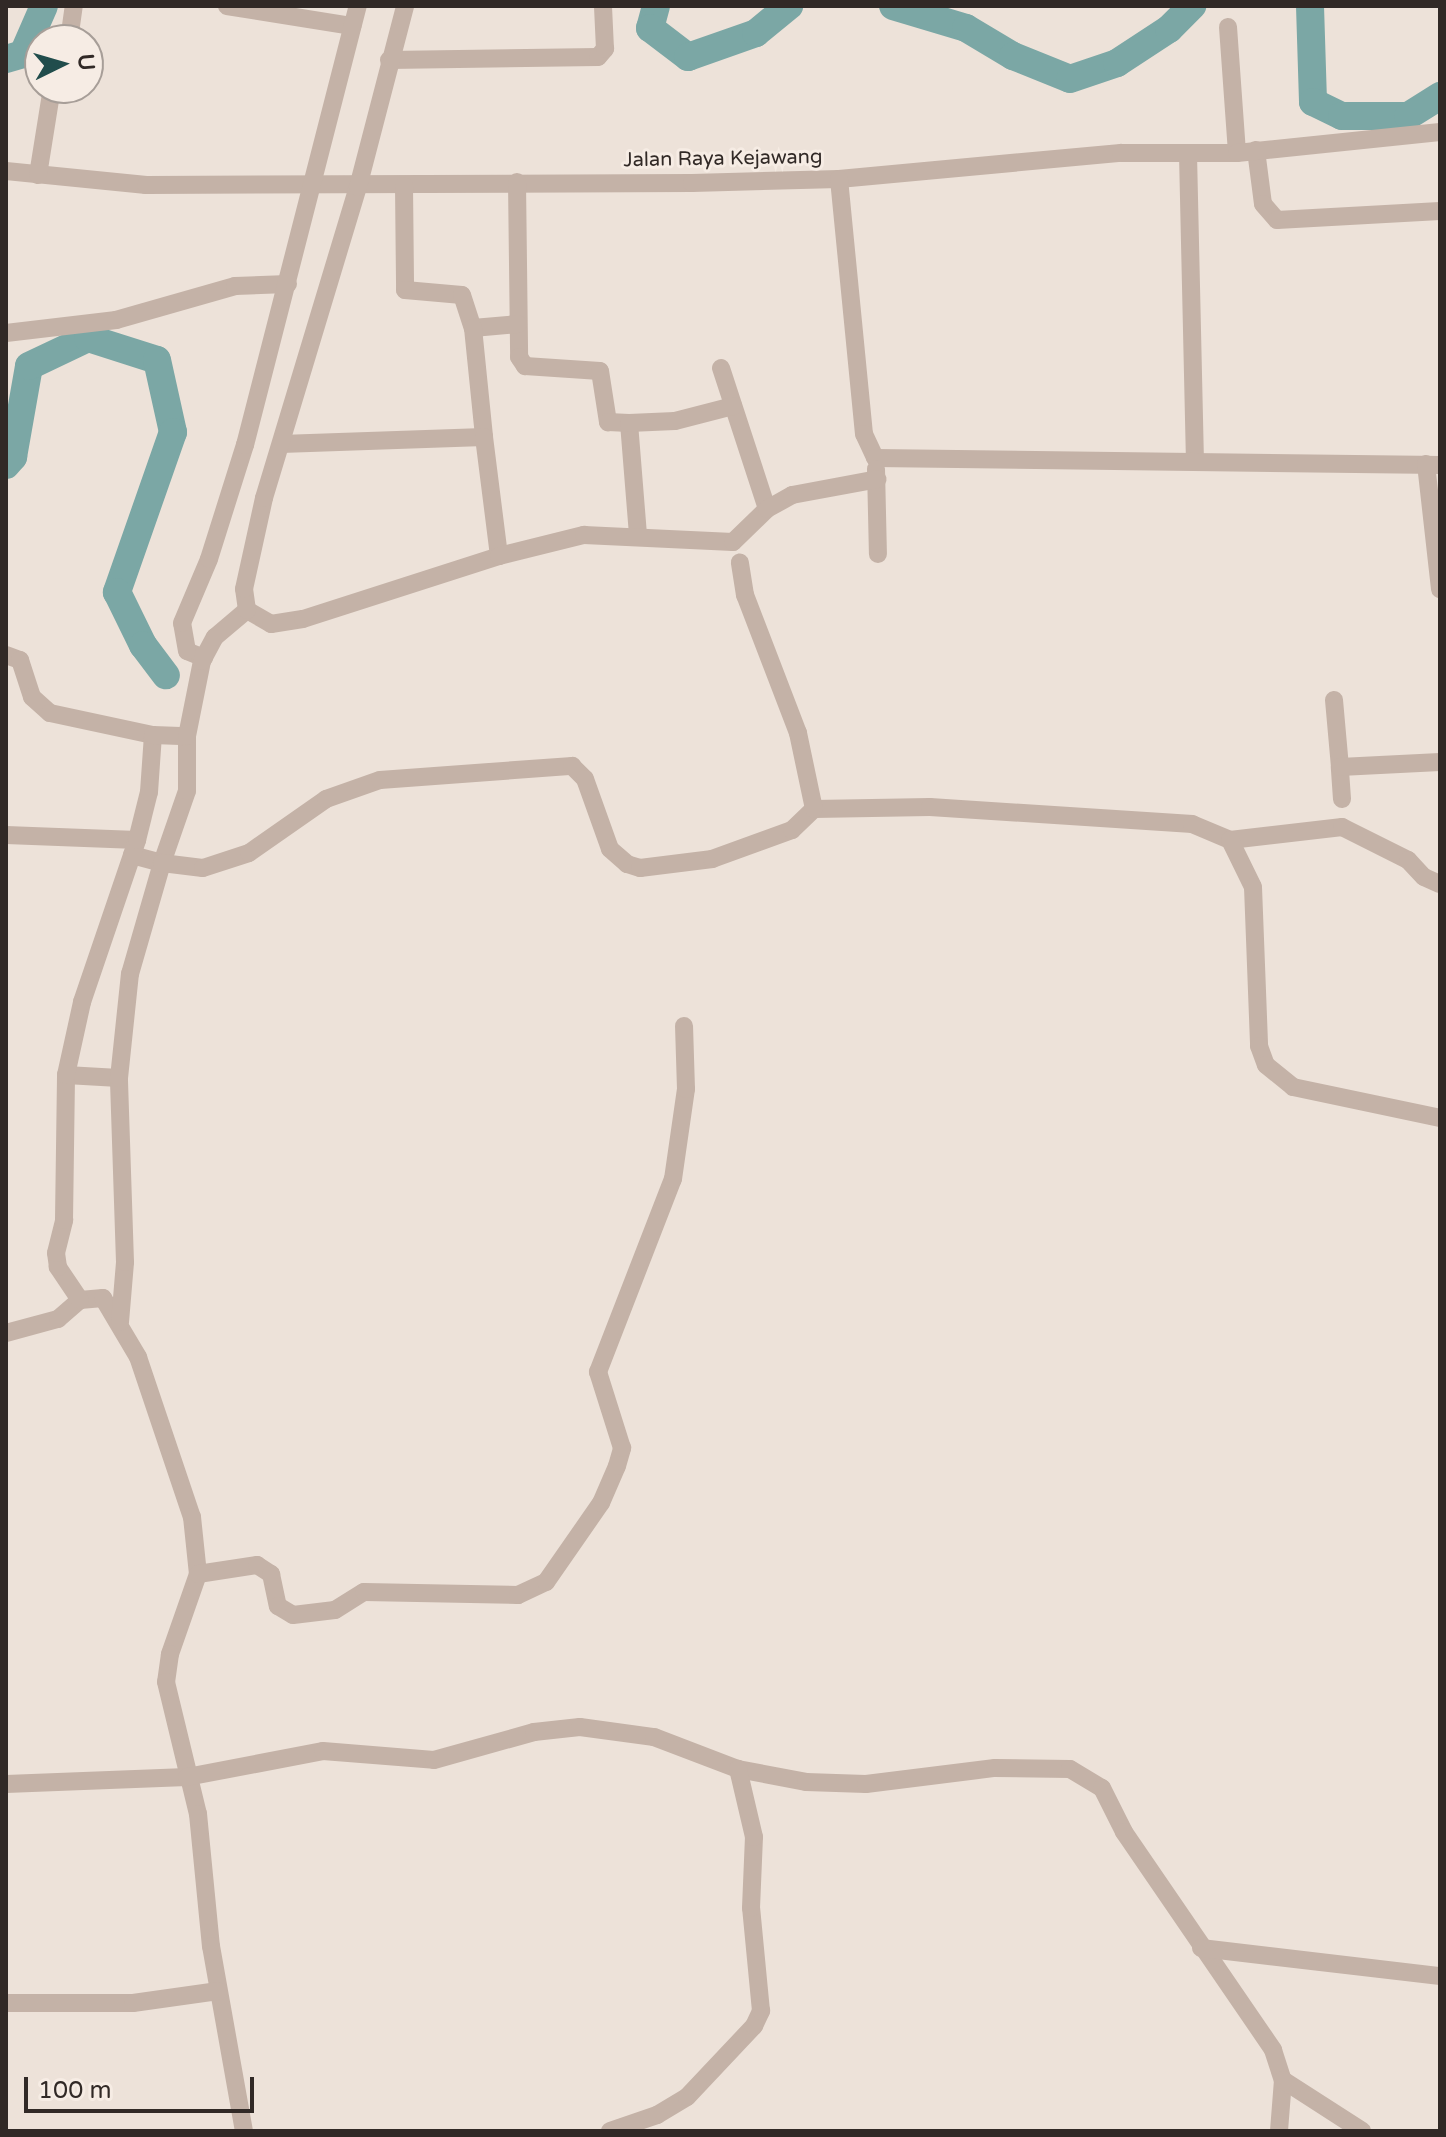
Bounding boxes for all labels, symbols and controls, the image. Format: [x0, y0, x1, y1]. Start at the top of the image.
north arrow [24, 24, 104, 104]
text: U [72, 53, 100, 72]
street label: Jalan Raya Kejawang [623, 145, 823, 173]
scale bar [28, 2061, 258, 2111]
text: 100 m [38, 2076, 112, 2105]

